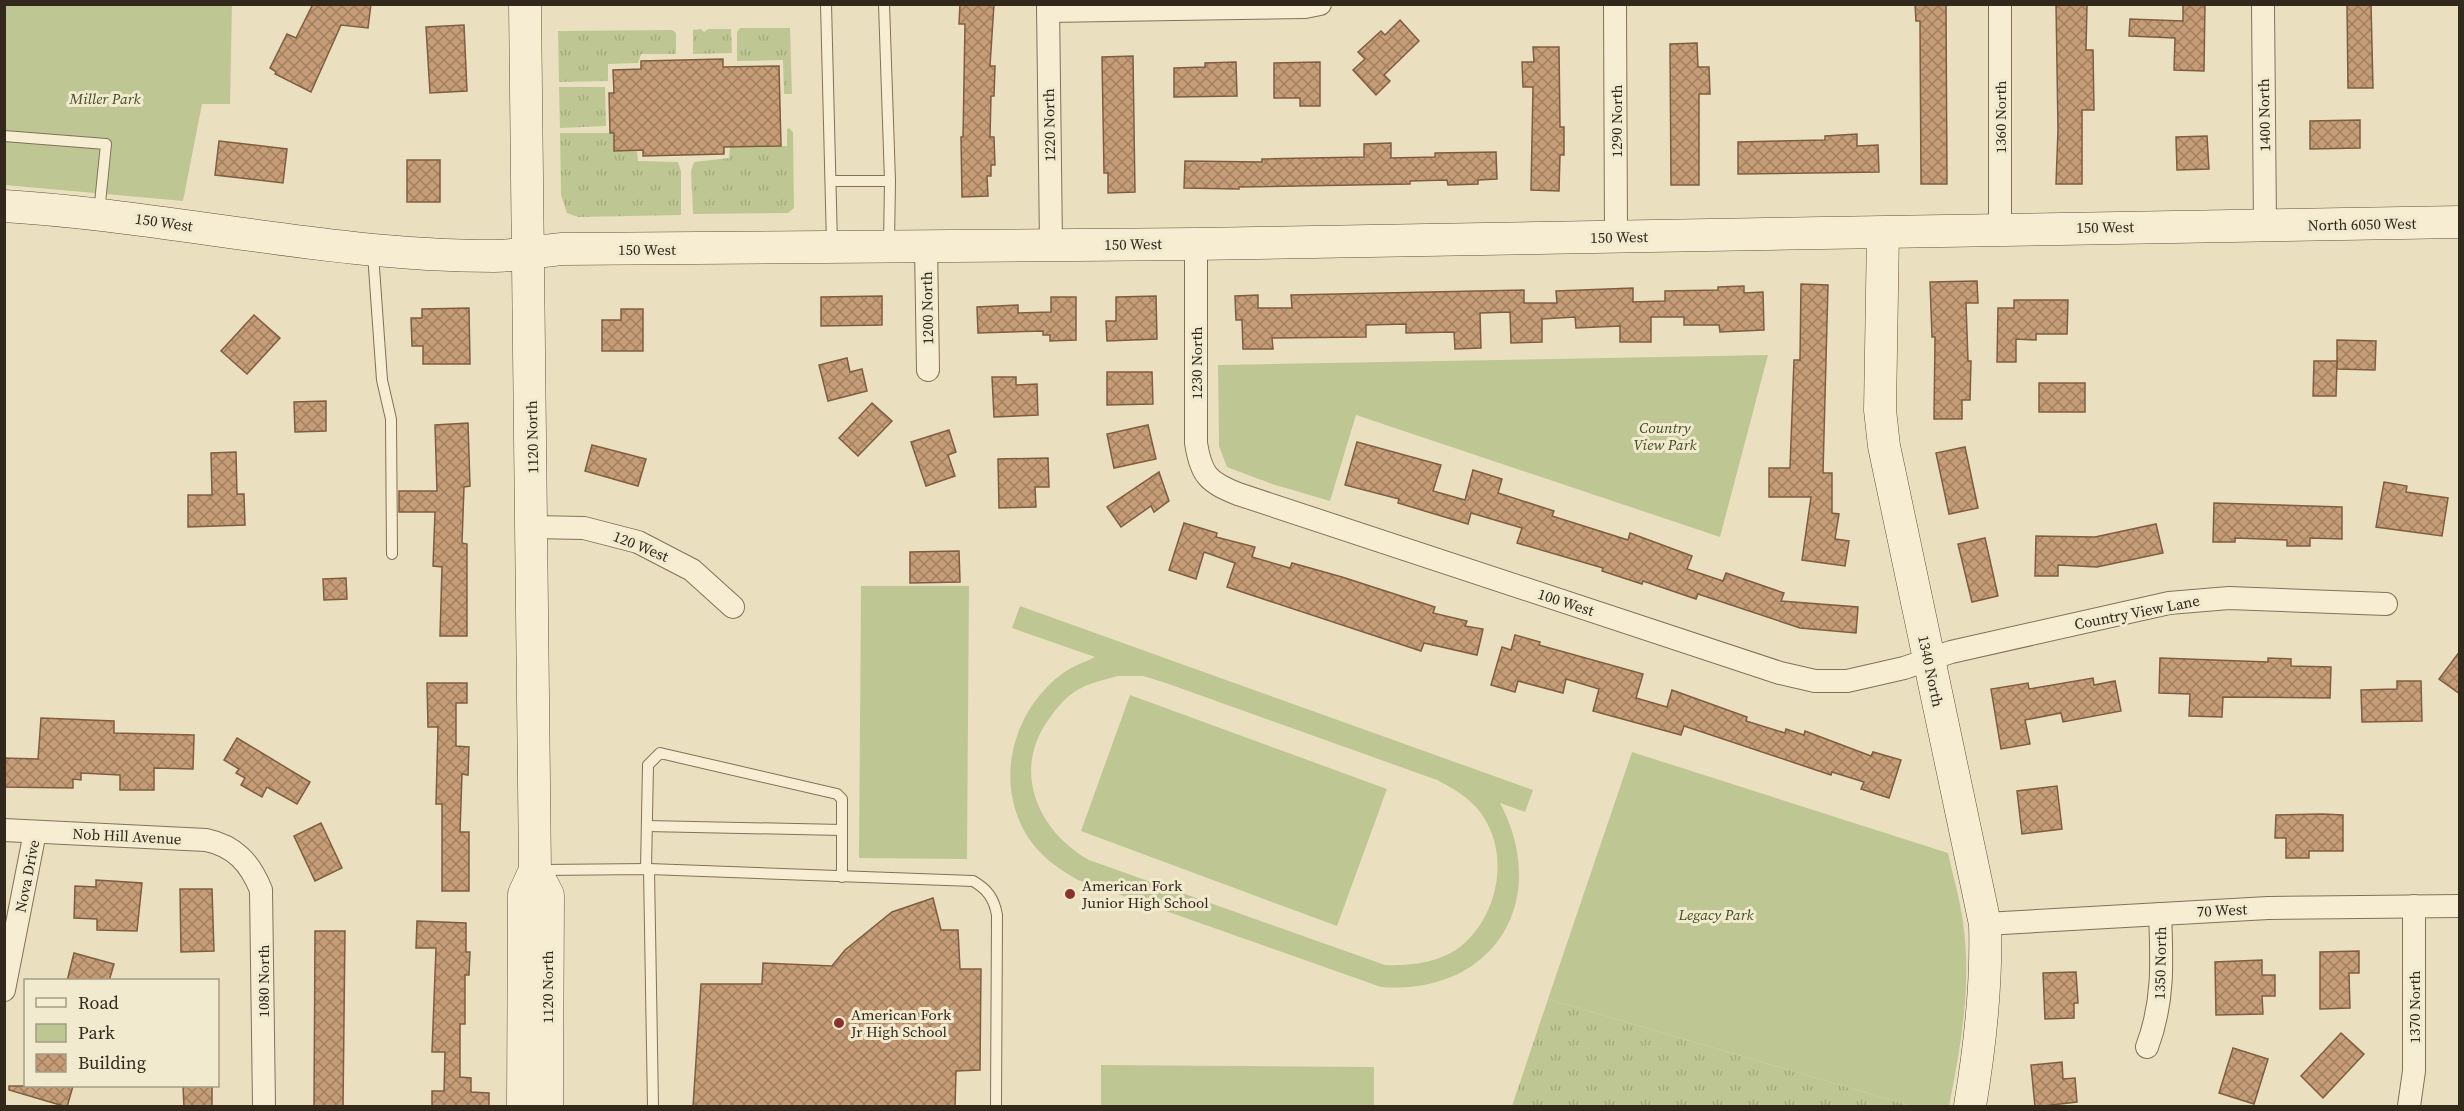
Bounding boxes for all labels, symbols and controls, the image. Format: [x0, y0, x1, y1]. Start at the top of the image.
street label: 1400 North [2253, 78, 2275, 152]
street label: 1360 North [1990, 80, 2011, 154]
street label: 1290 North [1606, 84, 1627, 158]
park label: Miller Park [68, 88, 141, 109]
street label: 1220 North [1038, 88, 1060, 162]
street label: 150 West [134, 208, 194, 236]
street label: North 6050 West [2308, 213, 2417, 235]
street label: 150 West [2076, 216, 2134, 238]
street label: 150 West [1590, 226, 1648, 248]
street label: 150 West [1104, 233, 1162, 255]
street label: 150 West [618, 239, 676, 260]
street label: 1200 North [916, 271, 938, 345]
street label: 1230 North [1186, 326, 1207, 400]
street label: 1120 North [521, 400, 543, 474]
park label: Country View Park [1634, 417, 1697, 455]
street label: 120 West [610, 525, 672, 567]
street label: 100 West [1535, 583, 1597, 621]
street label: Country View Lane [2073, 589, 2202, 634]
street label: 1340 North [1913, 633, 1949, 709]
street label: Nob Hill Avenue [72, 823, 182, 849]
street label: Nova Drive [10, 837, 44, 914]
place label: American Fork Junior High School [1081, 875, 1209, 913]
marker: American Fork Junior High School [1063, 887, 1077, 901]
street label: 70 West [2196, 898, 2248, 922]
park label: Legacy Park [1678, 904, 1754, 925]
street label: 1350 North [2149, 926, 2171, 1000]
street label: 1080 North [253, 944, 274, 1018]
street label: 1120 North [537, 950, 558, 1024]
street label: 1370 North [2404, 970, 2425, 1044]
legend [24, 979, 219, 1087]
text: Road [78, 990, 119, 1015]
place label: American Fork Jr High School [850, 1004, 952, 1042]
marker: American Fork Jr High School [832, 1016, 846, 1030]
text: Park [78, 1020, 115, 1045]
text: Building [78, 1050, 146, 1075]

